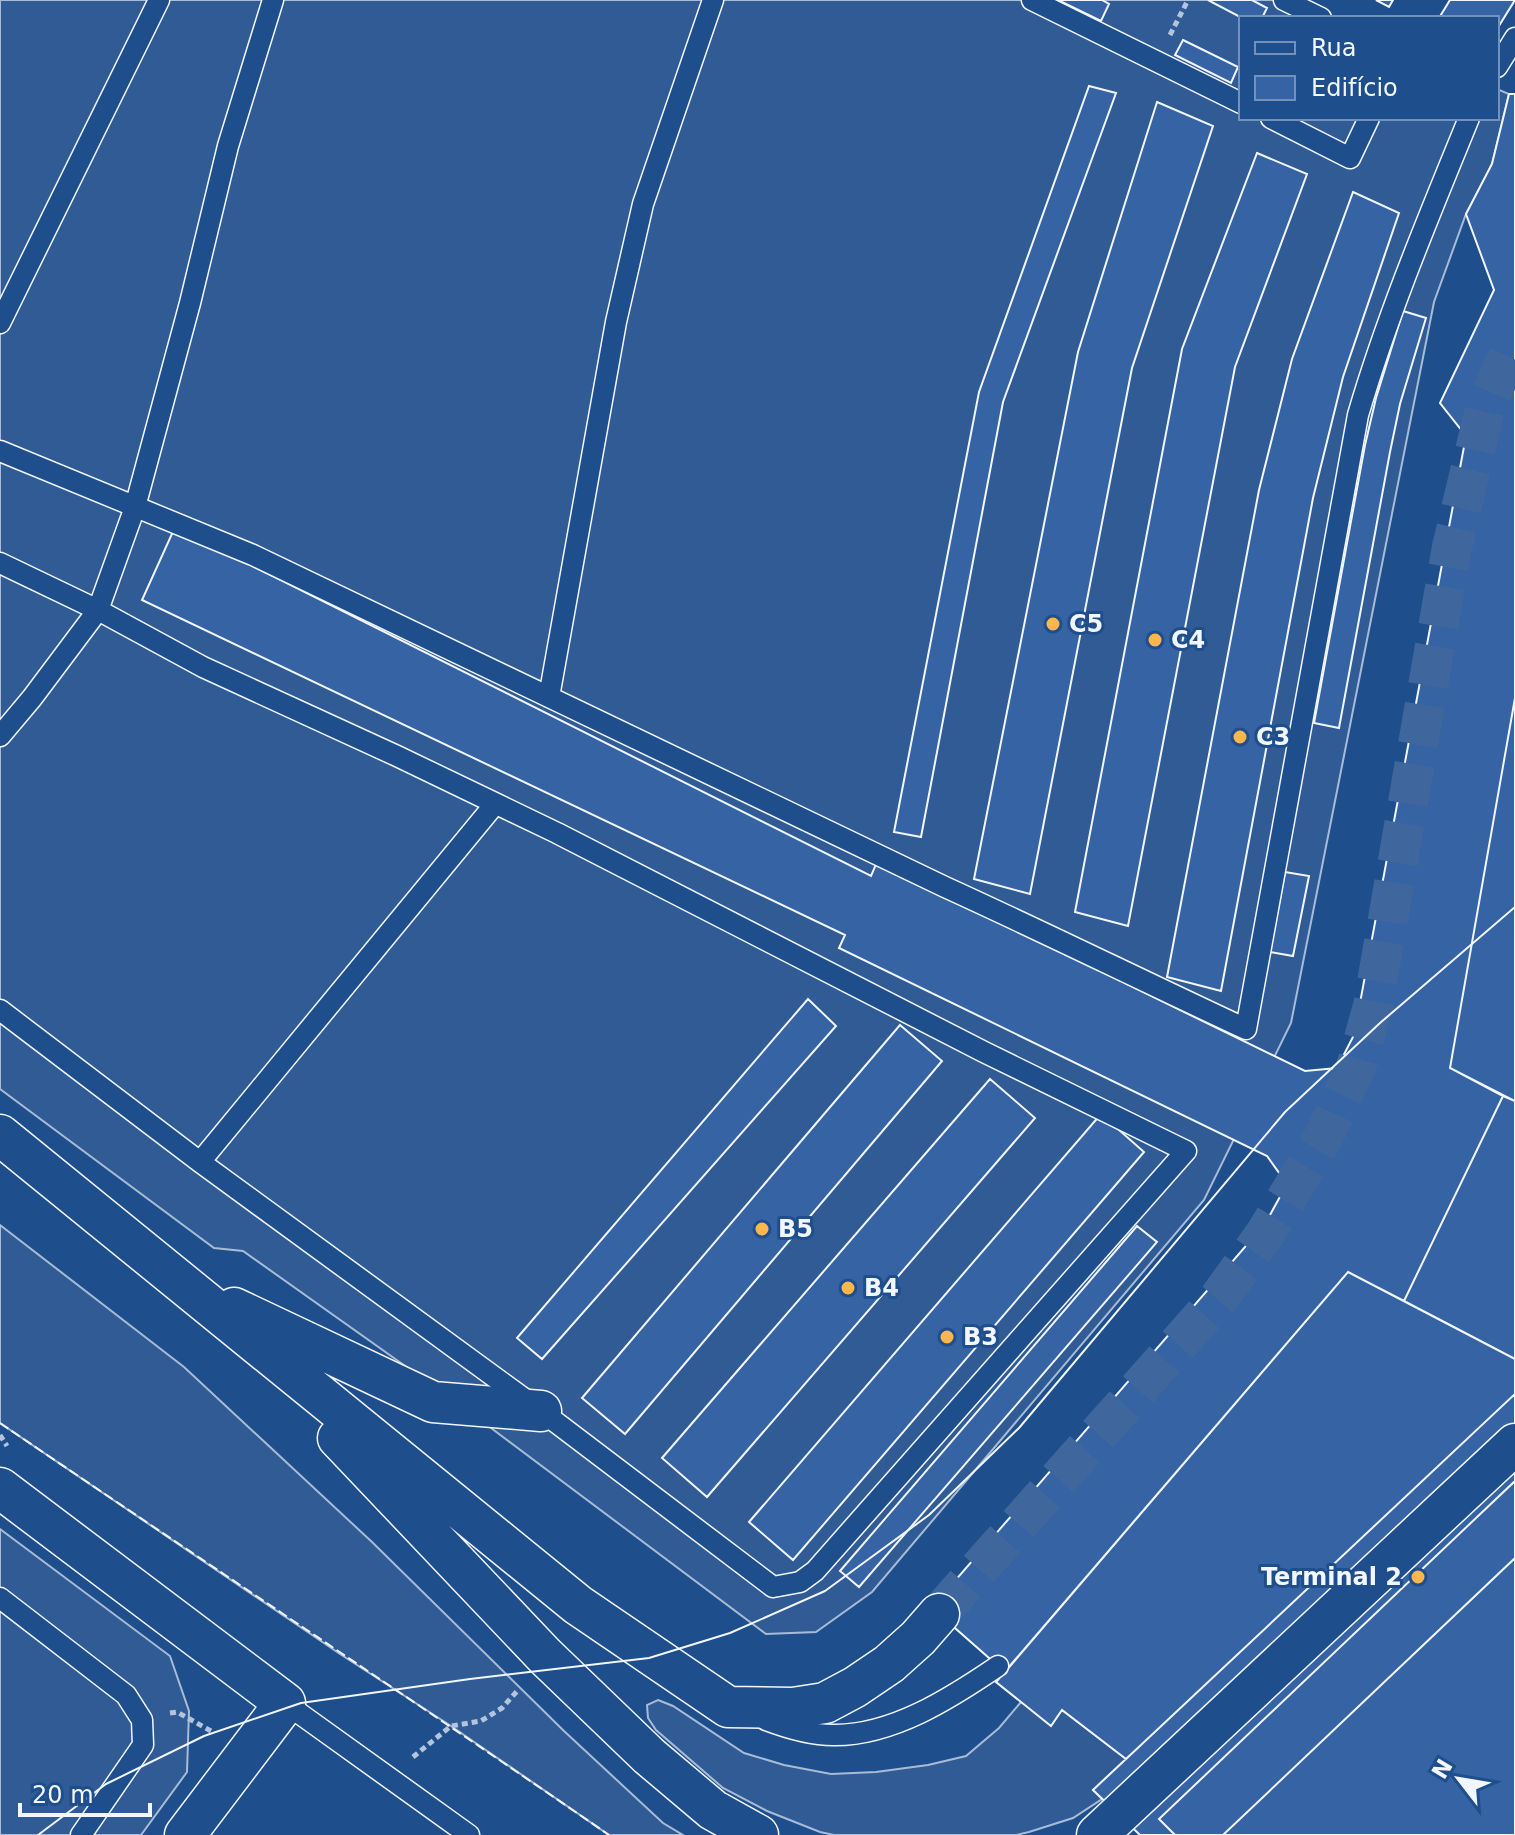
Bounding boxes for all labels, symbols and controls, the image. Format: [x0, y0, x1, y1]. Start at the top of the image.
legend [1239, 16, 1499, 120]
text: Rua [1311, 34, 1357, 62]
text: Edifício [1311, 74, 1398, 102]
place label: C5 [1069, 610, 1103, 638]
marker: C5 [1044, 615, 1062, 633]
place label: C4 [1171, 626, 1205, 654]
marker: C4 [1146, 631, 1164, 649]
place label: C3 [1256, 723, 1290, 751]
marker: C3 [1231, 728, 1249, 746]
place label: B5 [778, 1215, 813, 1243]
marker: B5 [753, 1220, 771, 1238]
place label: B4 [864, 1274, 899, 1302]
marker: B4 [839, 1279, 857, 1297]
place label: B3 [963, 1323, 998, 1351]
marker: B3 [938, 1328, 956, 1346]
place label: Terminal 2 [1261, 1563, 1402, 1591]
marker: Terminal 2 [1409, 1568, 1427, 1586]
north arrow [1419, 1739, 1499, 1819]
text: N [1427, 1755, 1458, 1783]
scale bar [20, 1767, 150, 1817]
text: 20 m [32, 1781, 94, 1809]

